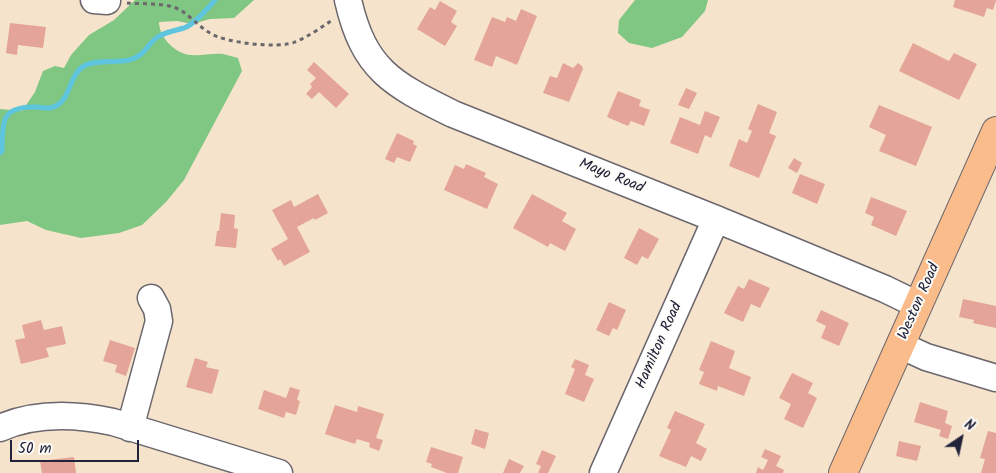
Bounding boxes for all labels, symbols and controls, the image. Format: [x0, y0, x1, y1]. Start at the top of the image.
street label: Mayo Road [576, 156, 646, 198]
street label: Weston Road [895, 261, 945, 343]
street label: Hamilton Road [633, 300, 687, 392]
north arrow [936, 413, 986, 463]
text: N [960, 414, 979, 437]
scale bar [12, 430, 141, 462]
text: 50 m [18, 437, 52, 461]

